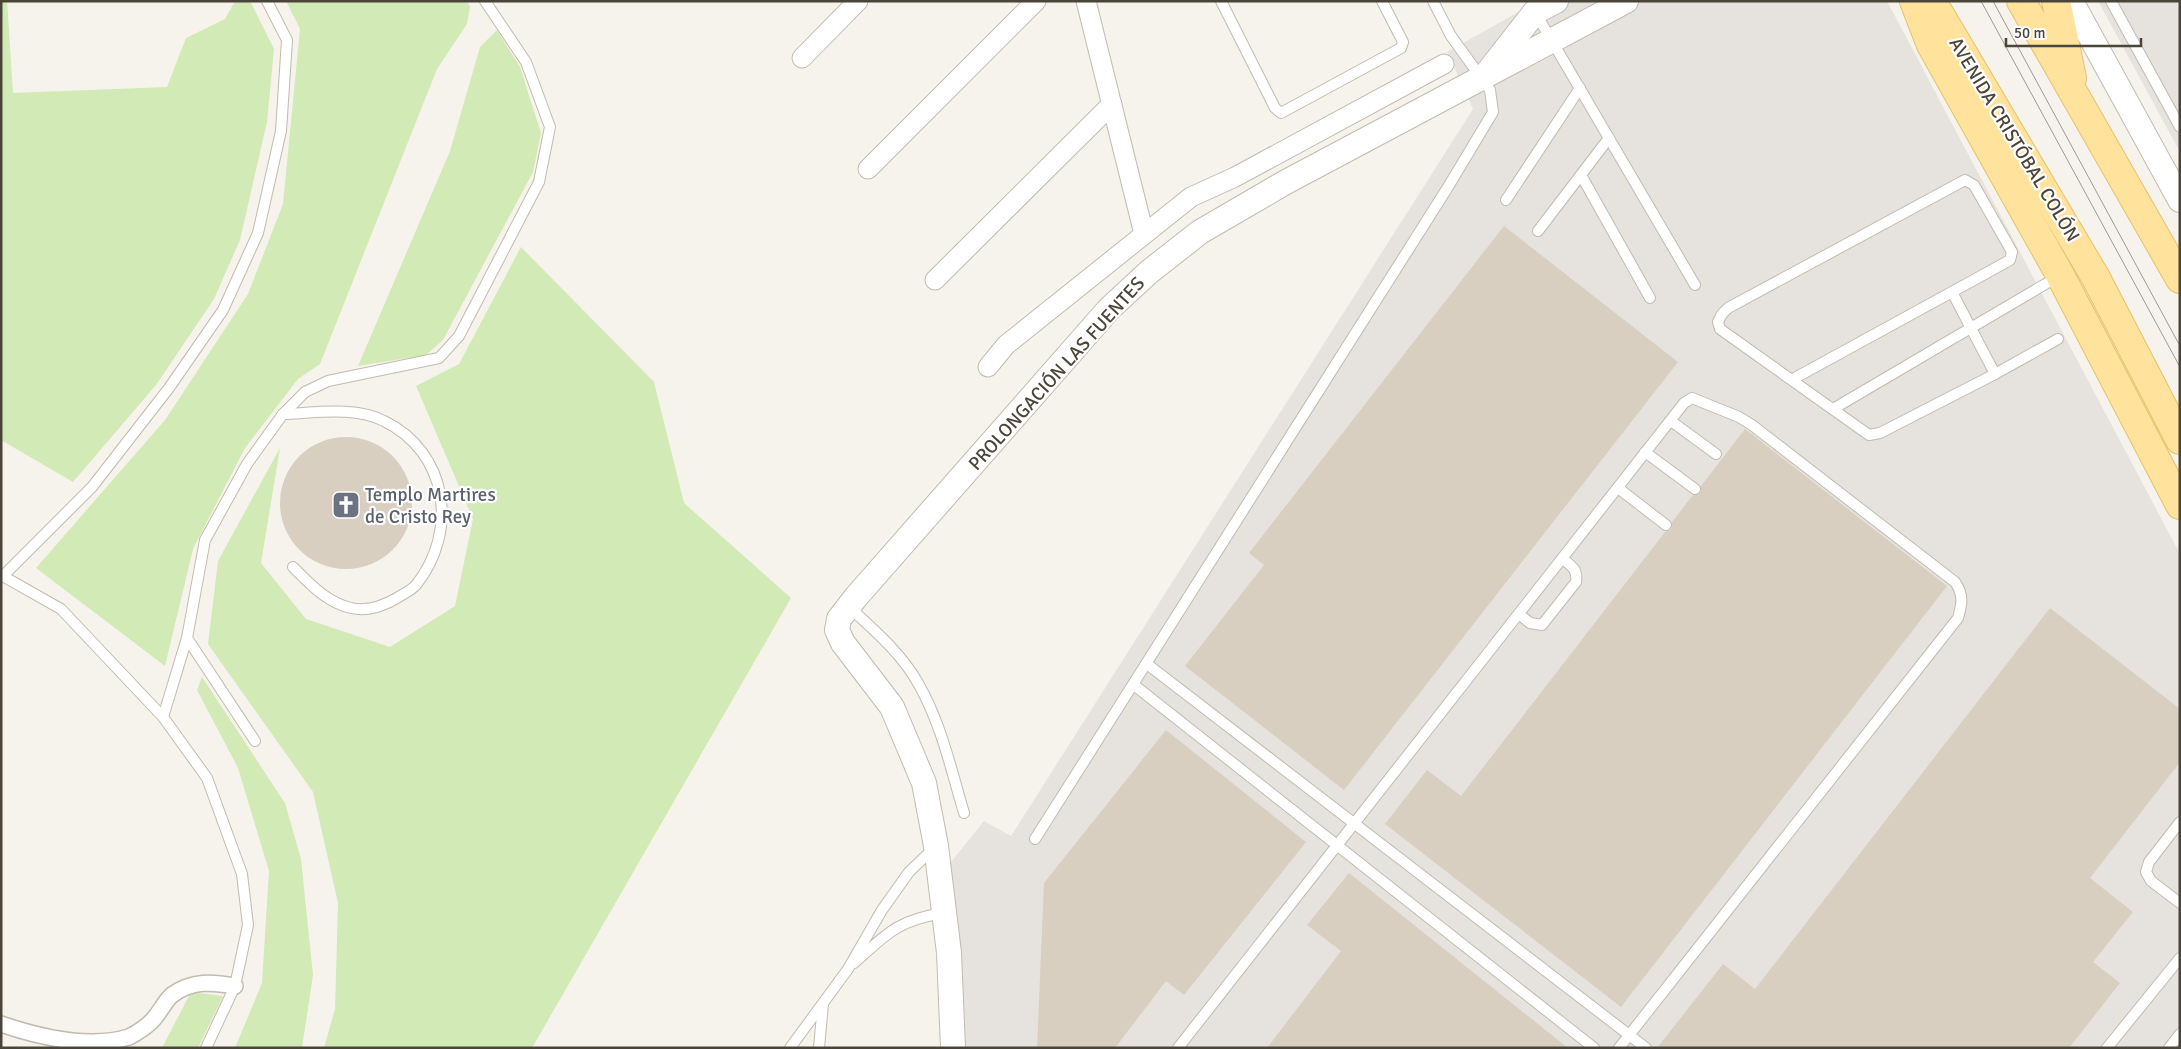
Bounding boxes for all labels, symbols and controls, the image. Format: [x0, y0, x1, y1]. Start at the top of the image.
scale bar [2006, 15, 2141, 47]
text: 50 m [2014, 24, 2045, 42]
street label: AVENIDA CRISTÓBAL COLÓN [1944, 33, 2085, 246]
street label: PROLONGACIÓN LAS FUENTES [963, 272, 1150, 476]
place label: Templo Martires de Cristo Rey [365, 483, 496, 529]
church icon: Templo Martires de Cristo Rey [331, 490, 361, 520]

